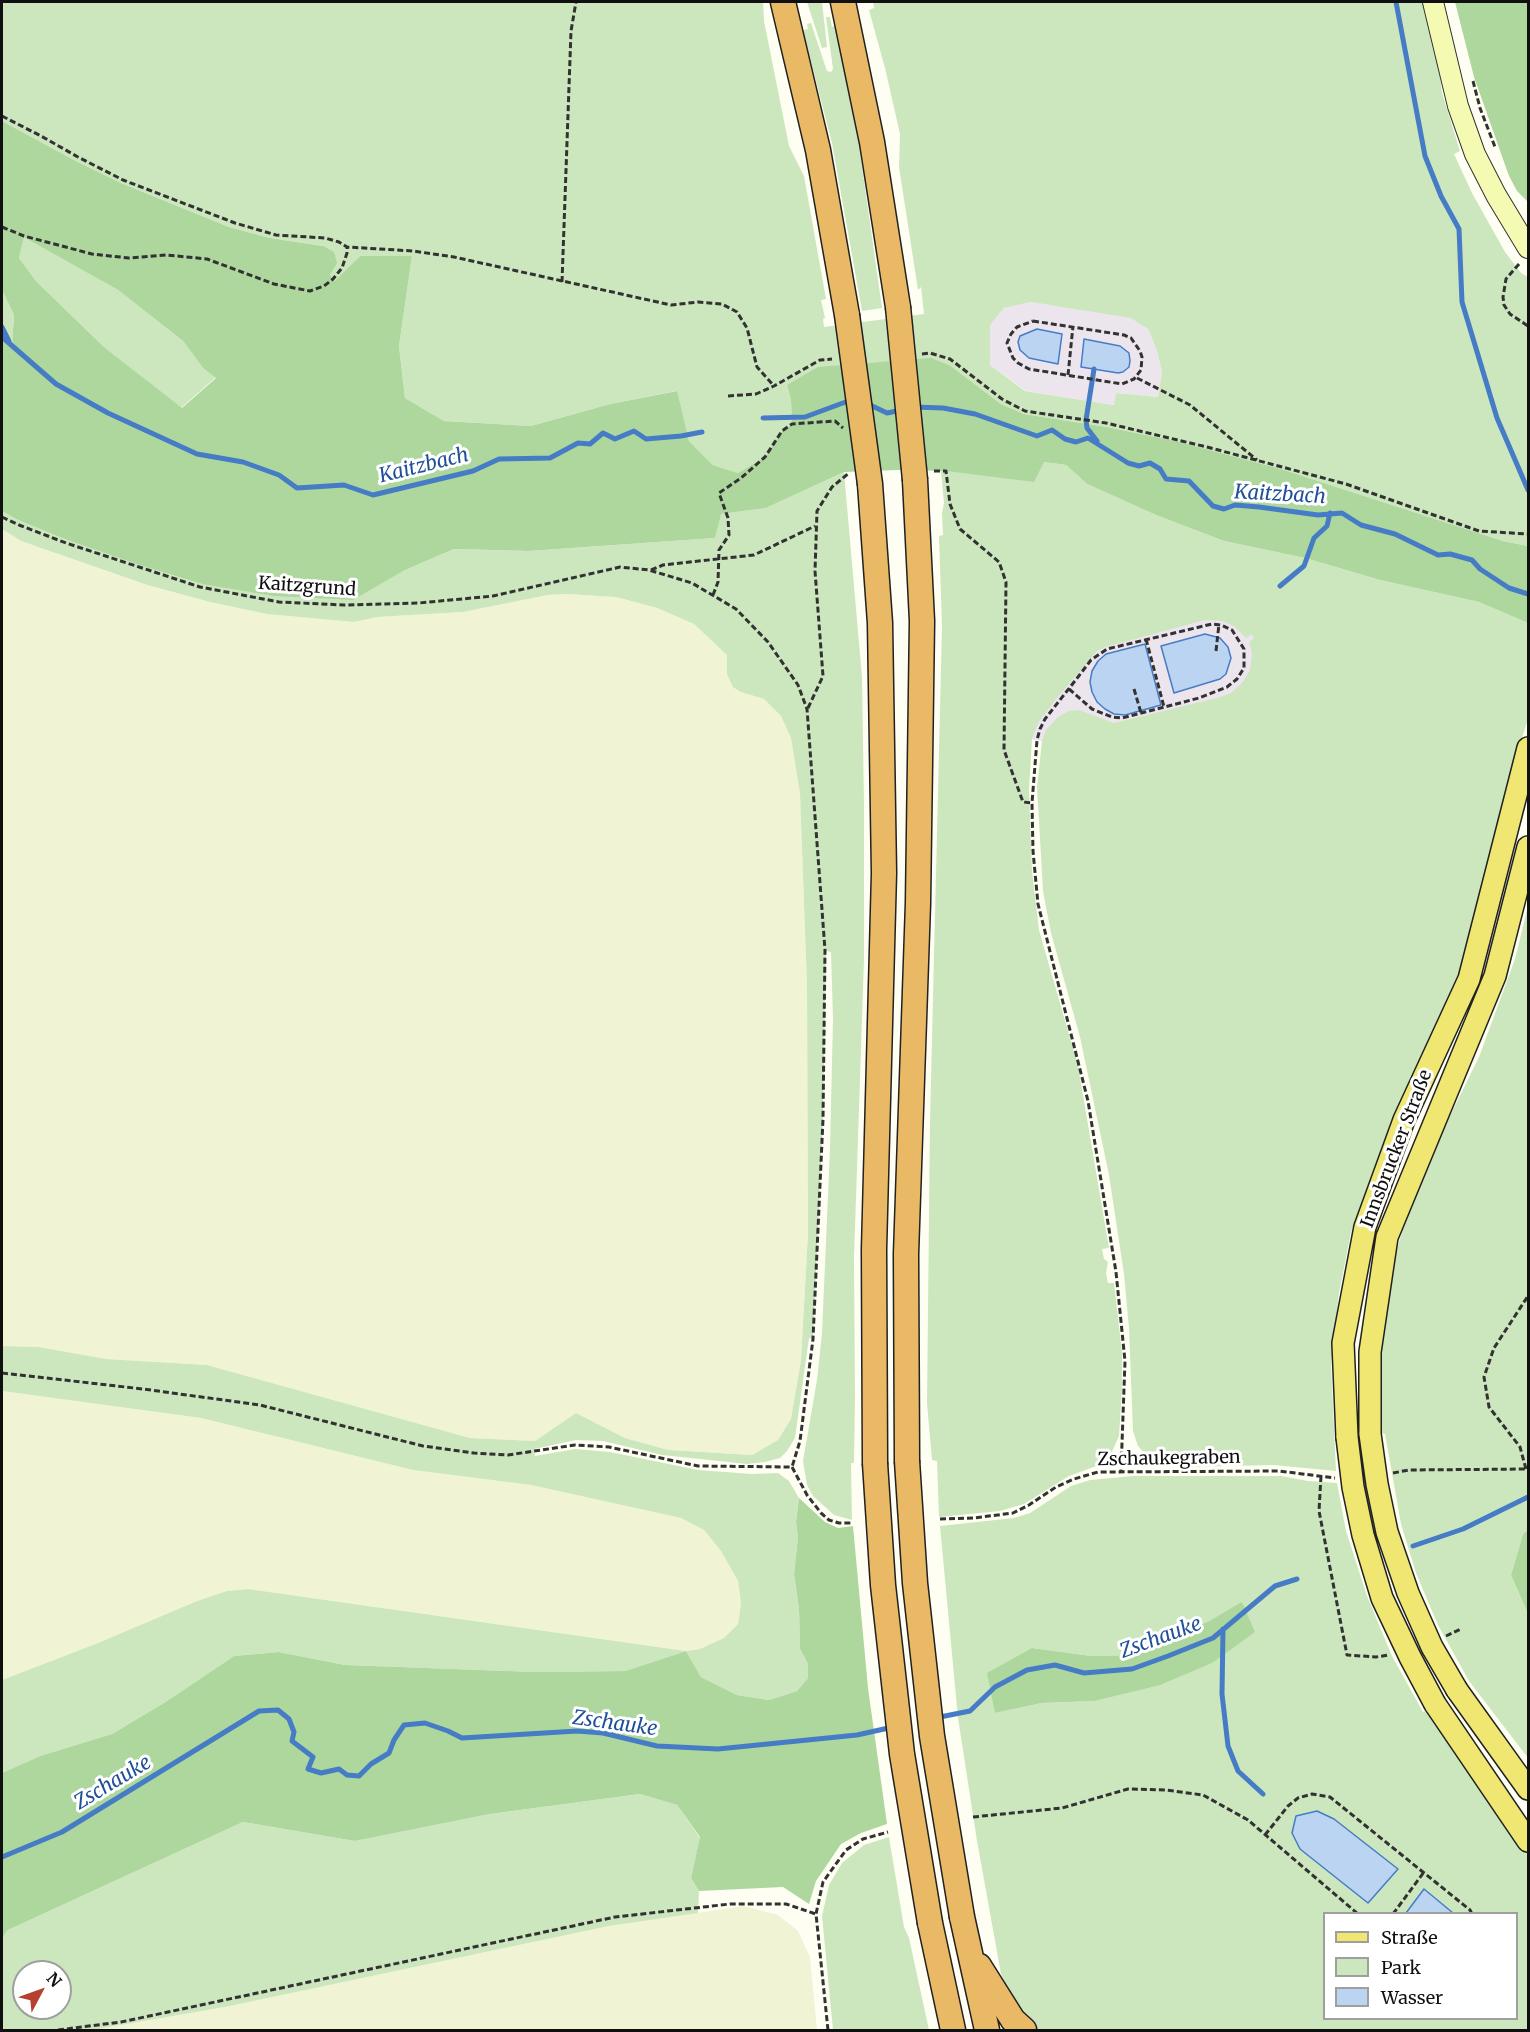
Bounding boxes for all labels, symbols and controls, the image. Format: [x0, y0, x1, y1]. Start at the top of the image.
water label: Kaitzbach [377, 443, 471, 489]
water label: Kaitzbach [1234, 481, 1326, 509]
street label: Kaitzgrund [257, 573, 357, 601]
street label: Innsbrucker Straße [1357, 1067, 1437, 1231]
street label: Zschaukegraben [1097, 1447, 1241, 1471]
water label: Zschauke [1117, 1612, 1205, 1664]
water label: Zschauke [571, 1706, 659, 1742]
water label: Zschauke [70, 1751, 156, 1815]
legend [1323, 1912, 1518, 2020]
text: Straße [1381, 1926, 1438, 1949]
text: Park [1381, 1956, 1421, 1979]
north arrow [12, 1960, 72, 2020]
text: N [42, 1968, 66, 1991]
text: Wasser [1381, 1986, 1443, 2009]

